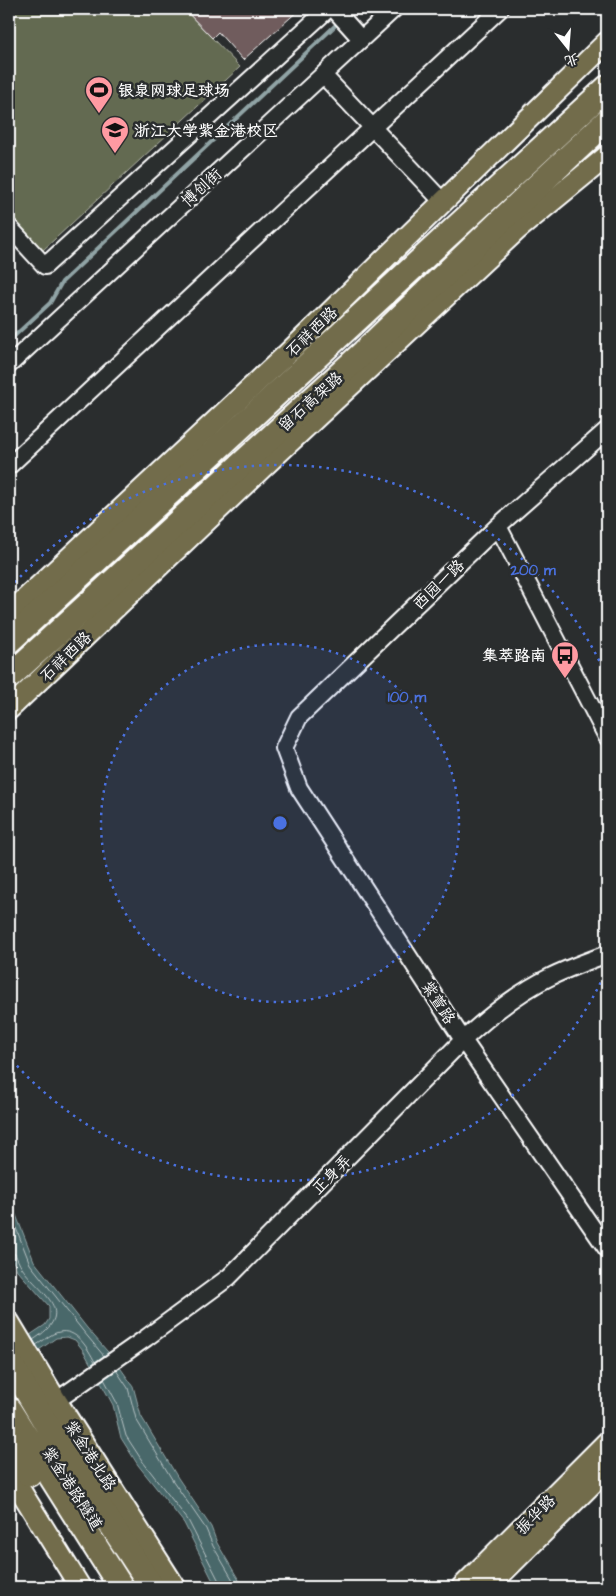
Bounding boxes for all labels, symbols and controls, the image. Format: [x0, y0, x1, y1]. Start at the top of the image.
north arrow [544, 22, 594, 72]
text: 北 [562, 48, 581, 71]
sports icon: 银泉网球足球场 [84, 75, 114, 114]
place label: 银泉网球足球场 [118, 80, 230, 102]
school or university icon: 浙江大学紫金港校区 [100, 115, 130, 154]
place label: 浙江大学紫金港校区 [134, 120, 278, 142]
street label: 博创街 [177, 163, 227, 212]
street label: 石祥西路 [281, 302, 342, 362]
street label: 留石高架路 [274, 367, 348, 437]
street label: 西园一路 [408, 555, 469, 615]
text: 200 m [509, 560, 556, 581]
street label: 石祥西路 [35, 627, 96, 687]
bus stop icon: 集萃路南 [550, 640, 580, 679]
place label: 集萃路南 [482, 645, 546, 667]
text: 100 m [388, 687, 427, 708]
centre of rings [271, 814, 289, 832]
street label: 紫萱路 [416, 976, 460, 1029]
street label: 正身弄 [307, 1150, 356, 1199]
street label: 紫金港北路 [59, 1416, 121, 1495]
street label: 紫金港路隧道 [37, 1442, 108, 1535]
street label: 振华路 [511, 1490, 560, 1539]

